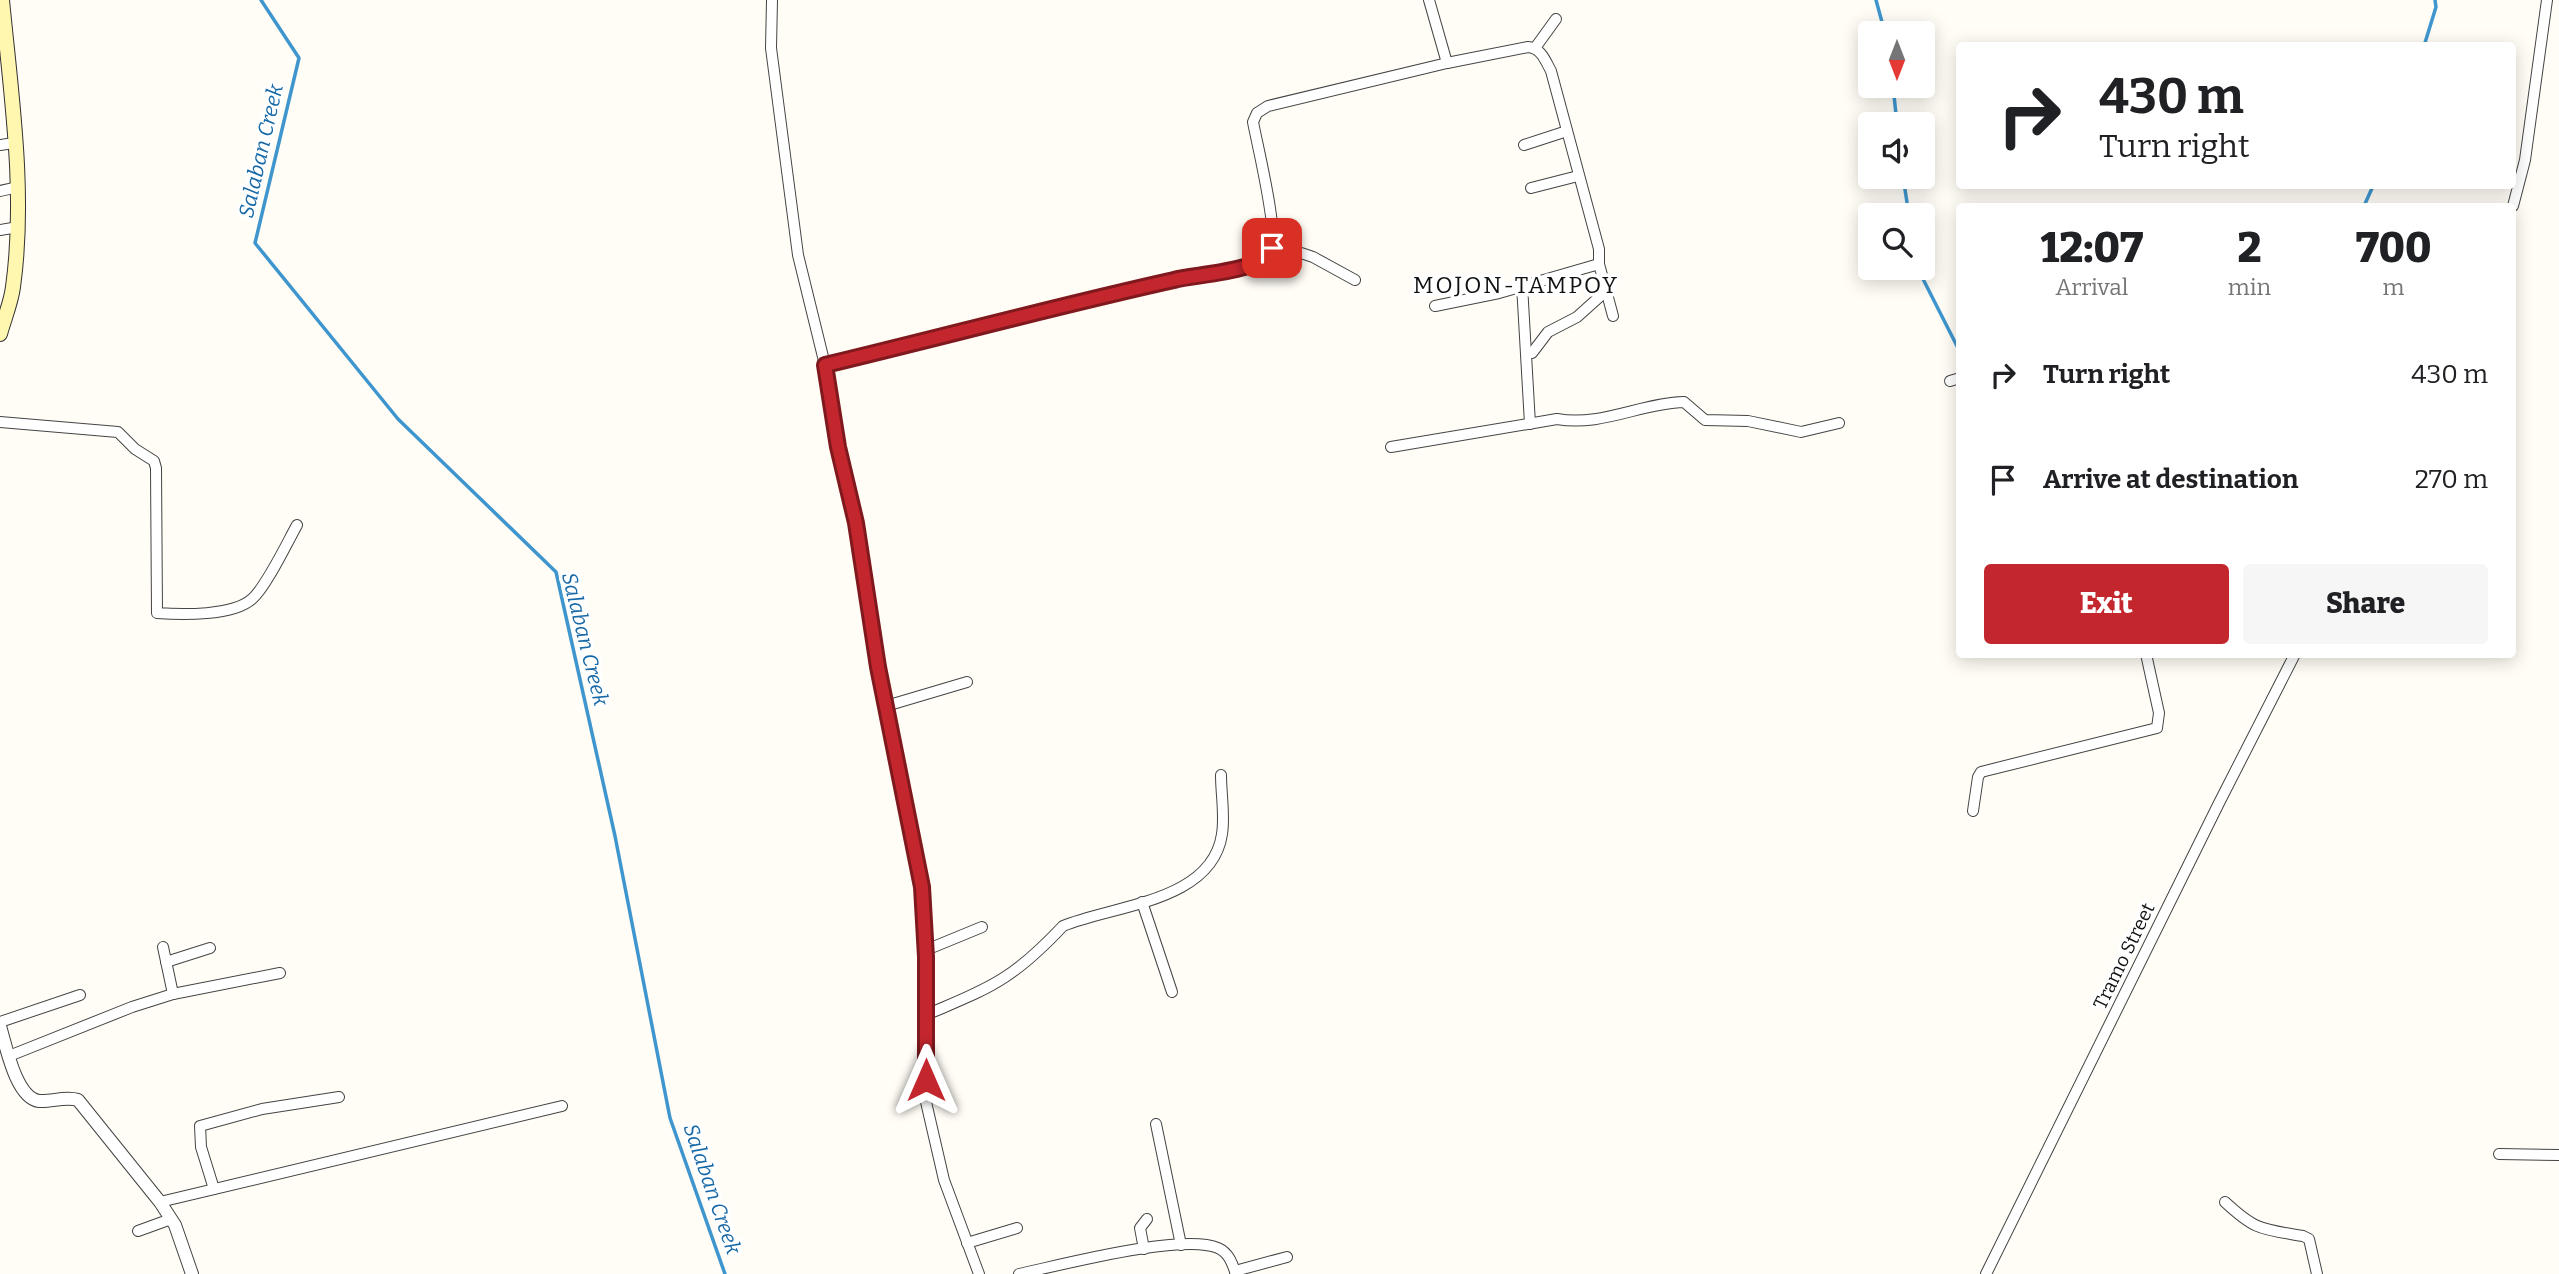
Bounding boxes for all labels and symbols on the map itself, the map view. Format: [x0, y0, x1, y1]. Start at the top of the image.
north arrow [1858, 21, 1936, 98]
water label: Salaban Creek [233, 81, 289, 220]
pin [1242, 218, 1302, 278]
district label: MOJON-TAMPOY [1413, 271, 1619, 299]
water label: Salaban Creek [556, 570, 614, 709]
street label: Tramo Street [2088, 899, 2160, 1013]
position arrow [889, 1043, 963, 1117]
water label: Salaban Creek [677, 1120, 747, 1258]

